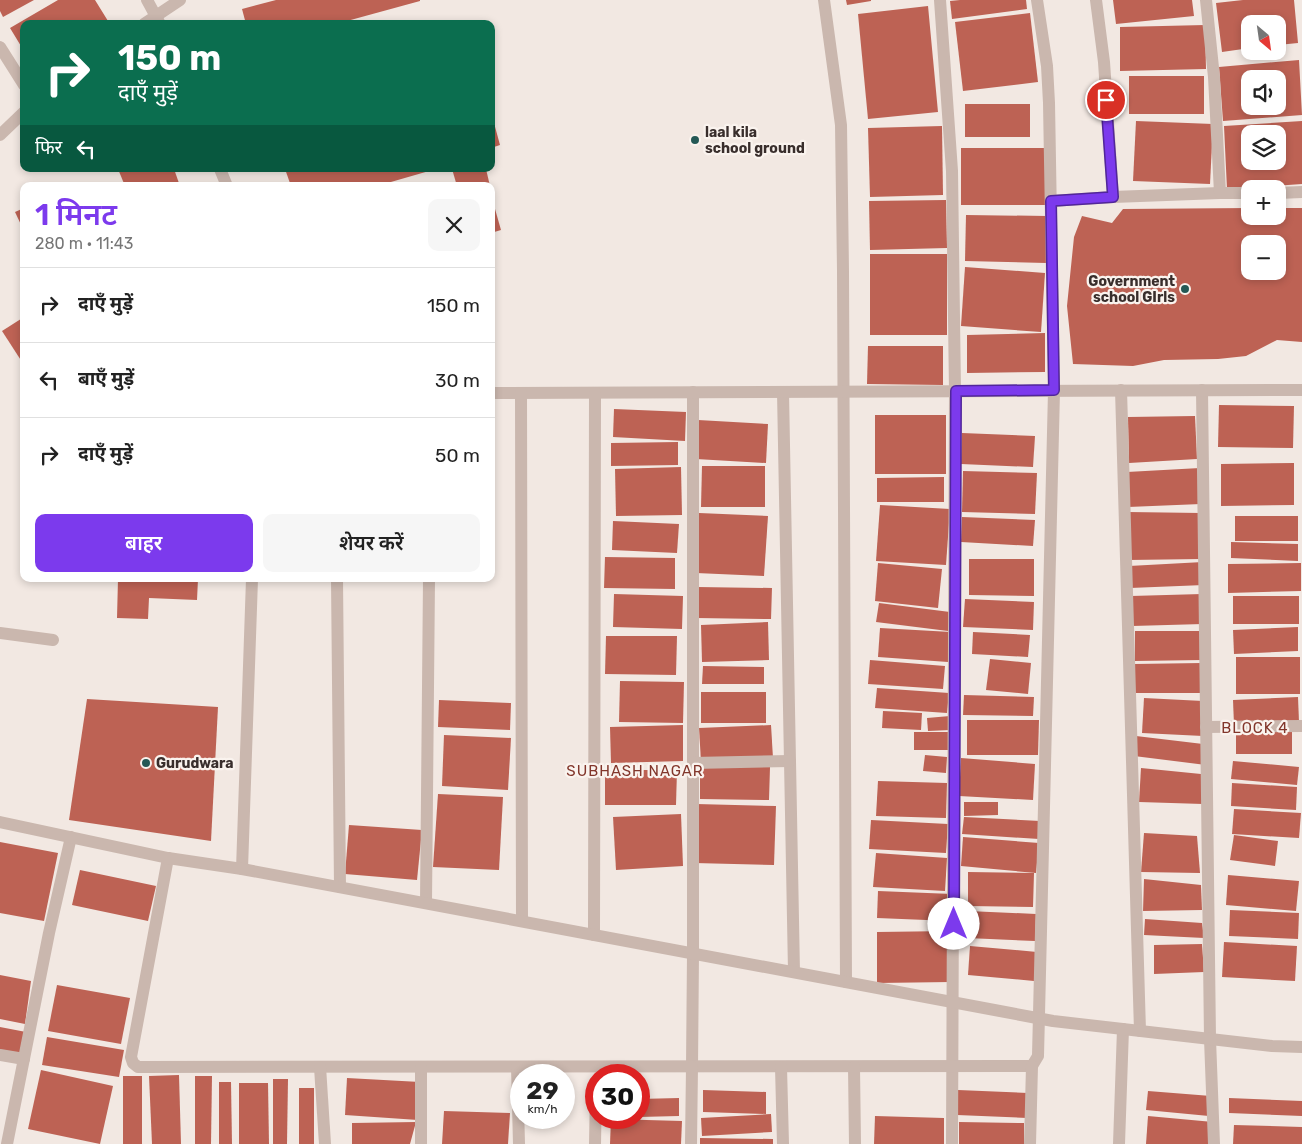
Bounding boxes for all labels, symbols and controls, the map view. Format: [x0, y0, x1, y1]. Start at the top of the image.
north arrow [1241, 15, 1286, 60]
map controls [1241, 15, 1286, 280]
text: 150 m [118, 37, 221, 79]
icon: right [35, 40, 100, 105]
button: sound [1241, 70, 1286, 115]
text: दाएँ मुड़ें [118, 79, 178, 106]
pin [1085, 79, 1127, 121]
icon: arrive [1092, 86, 1120, 114]
place label: laal kila school ground [705, 124, 805, 157]
button: layers [1241, 125, 1286, 170]
marker: laal kila school ground [689, 134, 701, 146]
icon: left [72, 135, 100, 163]
text: फिर [35, 136, 62, 159]
button: + [1241, 180, 1286, 225]
text: 1 मिनट [35, 197, 117, 233]
button: close [428, 199, 480, 251]
text: 280 m · 11:43 [35, 234, 133, 253]
button: − [1241, 235, 1286, 280]
place label: Government school GIrls [1088, 273, 1175, 306]
marker: Government school GIrls [1179, 283, 1191, 295]
icon: right [35, 291, 63, 319]
text: दाएँ मुड़ें [78, 292, 133, 315]
text: 150 m [427, 294, 480, 317]
icon: left [35, 366, 63, 394]
text: बाएँ मुड़ें [78, 367, 134, 390]
text: 30 m [435, 369, 480, 392]
icon: right [35, 441, 63, 469]
text: दाएँ मुड़ें [78, 442, 133, 465]
text: 50 m [435, 444, 480, 467]
button: बाहर [35, 514, 253, 572]
button: शेयर करें [263, 514, 480, 572]
district label: BLOCK 4 [1221, 719, 1289, 737]
place label: Gurudwara [156, 755, 233, 772]
marker: Gurudwara [140, 757, 152, 769]
district label: SUBHASH NAGAR [566, 762, 704, 780]
position arrow [927, 897, 979, 949]
speed limit sign: 30 [585, 1064, 650, 1129]
text: 29 [526, 1076, 559, 1105]
text: km/h [528, 1102, 557, 1116]

